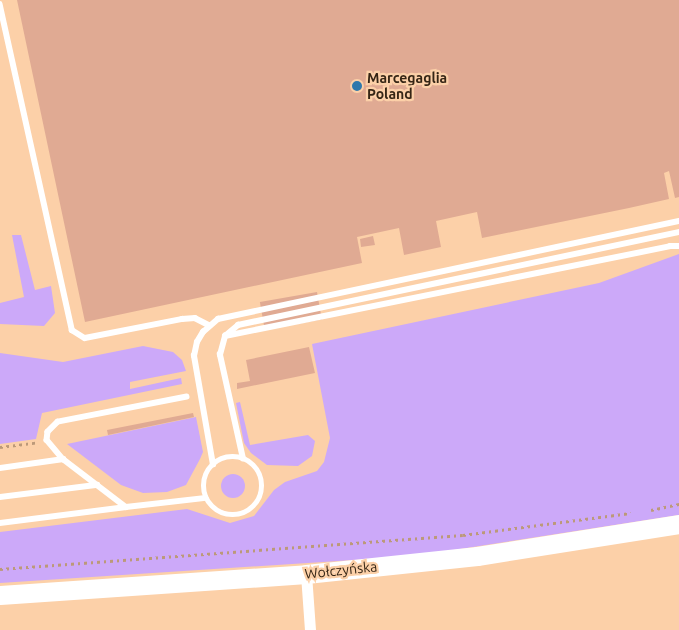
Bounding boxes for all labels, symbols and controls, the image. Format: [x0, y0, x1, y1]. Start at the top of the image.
place label: Marcegaglia Poland [367, 70, 447, 102]
marker: Marcegaglia Poland [351, 80, 363, 92]
street label: Wołczyńska [304, 558, 378, 582]

